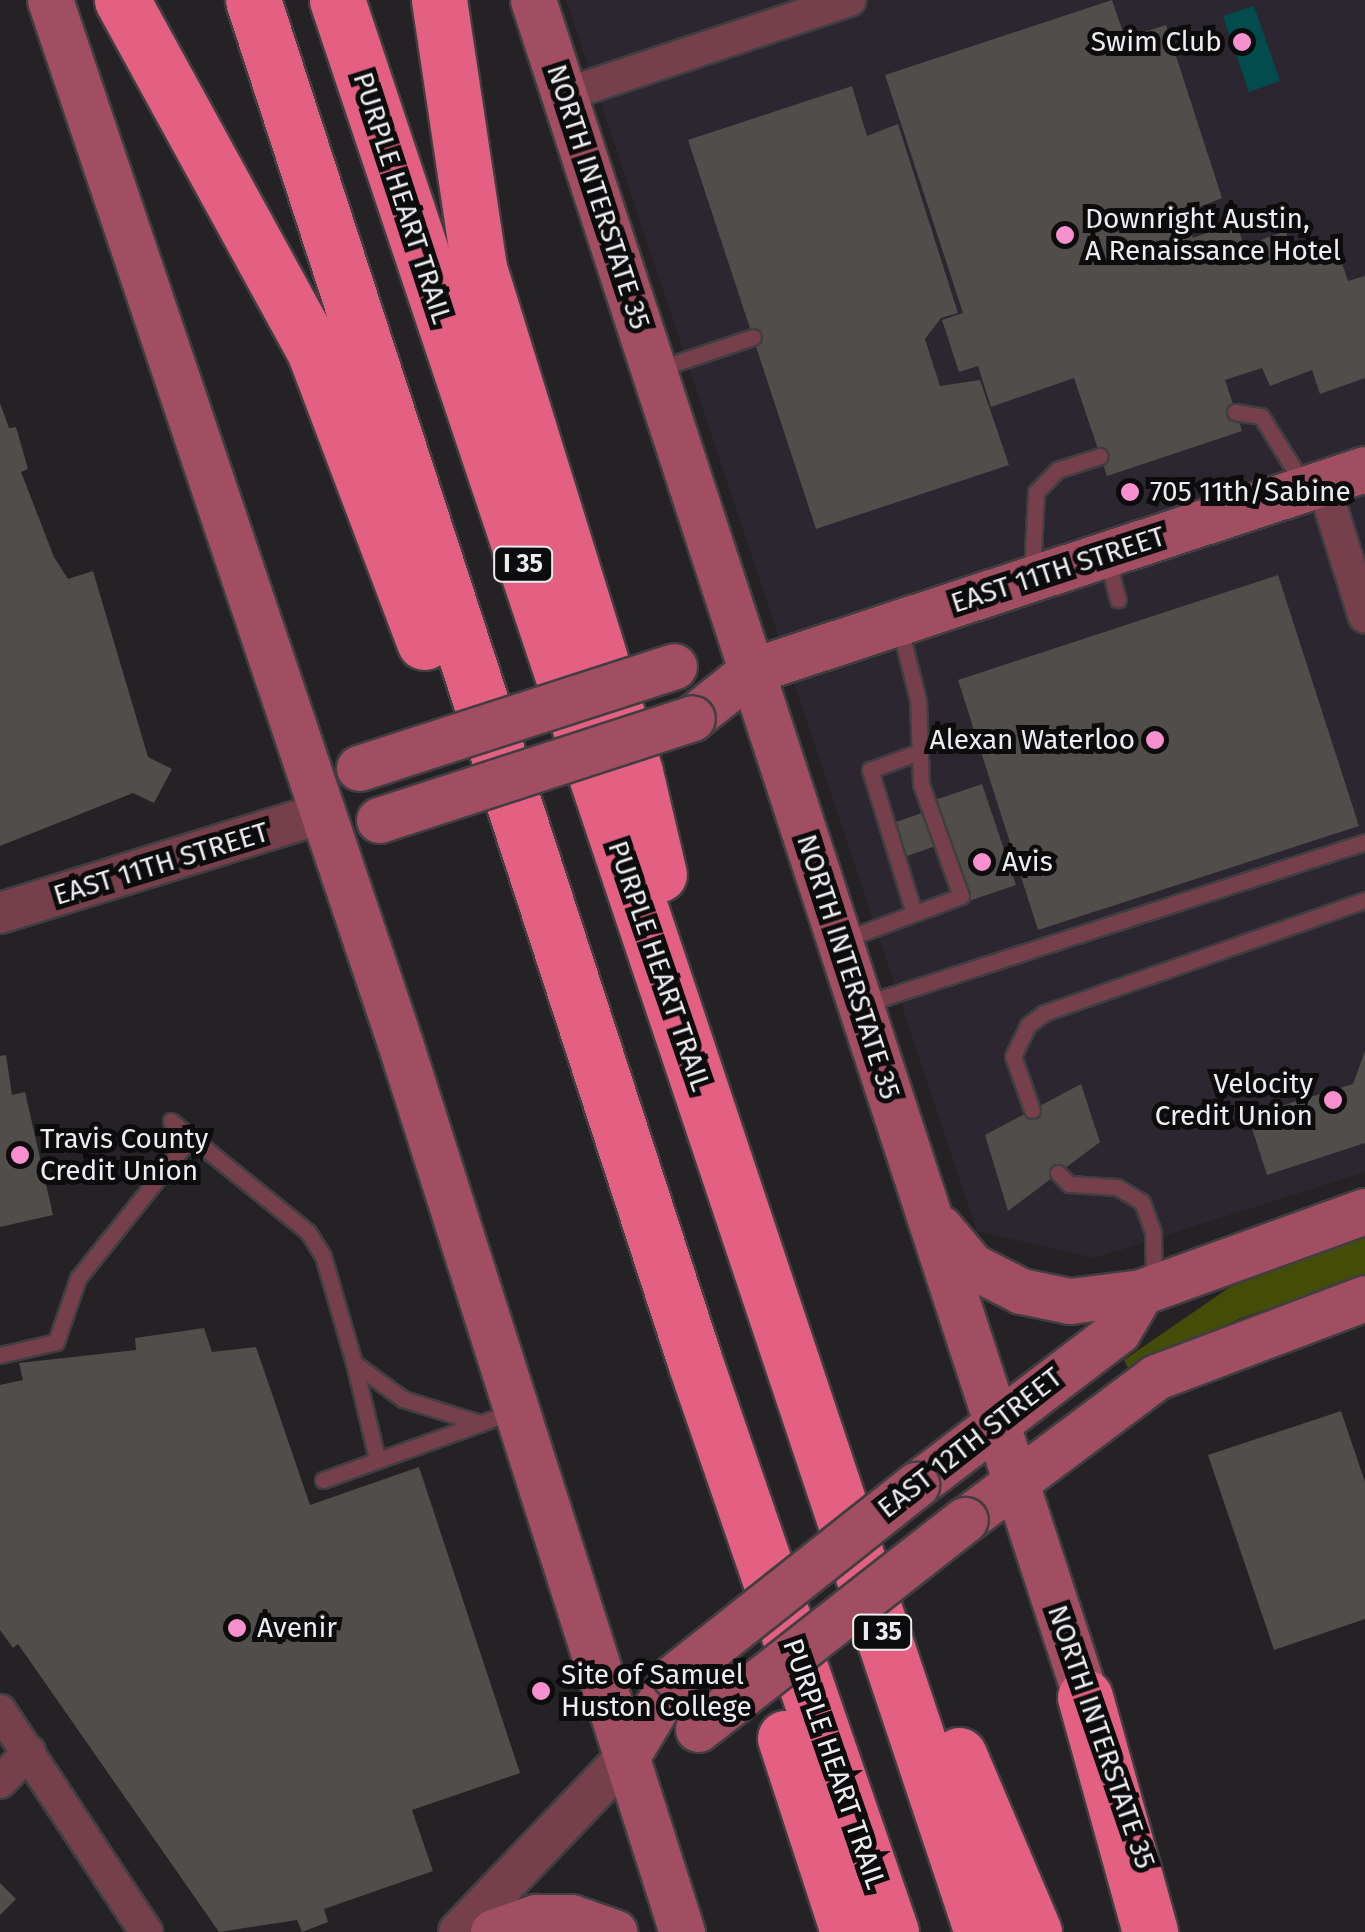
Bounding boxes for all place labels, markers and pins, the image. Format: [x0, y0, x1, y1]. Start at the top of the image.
place label: Swim Club [1091, 25, 1222, 59]
marker: Swim Club [1231, 31, 1253, 53]
place label: Downright Austin, A Renaissance Hotel [1085, 202, 1341, 268]
marker: Downright Austin, A Renaissance Hotel [1054, 224, 1076, 246]
place label: 705 11th/Sabine [1150, 475, 1351, 509]
marker: 705 11th/Sabine [1119, 481, 1141, 503]
place label: Alexan Waterloo [930, 723, 1135, 757]
marker: Alexan Waterloo [1144, 729, 1166, 751]
place label: Avis [1002, 845, 1053, 879]
marker: Avis [971, 851, 993, 873]
place label: Velocity Credit Union [1155, 1067, 1313, 1133]
marker: Velocity Credit Union [1322, 1089, 1344, 1111]
place label: Travis County Credit Union [40, 1122, 208, 1188]
marker: Travis County Credit Union [9, 1144, 31, 1166]
place label: Avenir [257, 1611, 337, 1645]
marker: Avenir [226, 1617, 248, 1639]
place label: Site of Samuel Huston College [561, 1658, 752, 1724]
marker: Site of Samuel Huston College [530, 1680, 552, 1702]

